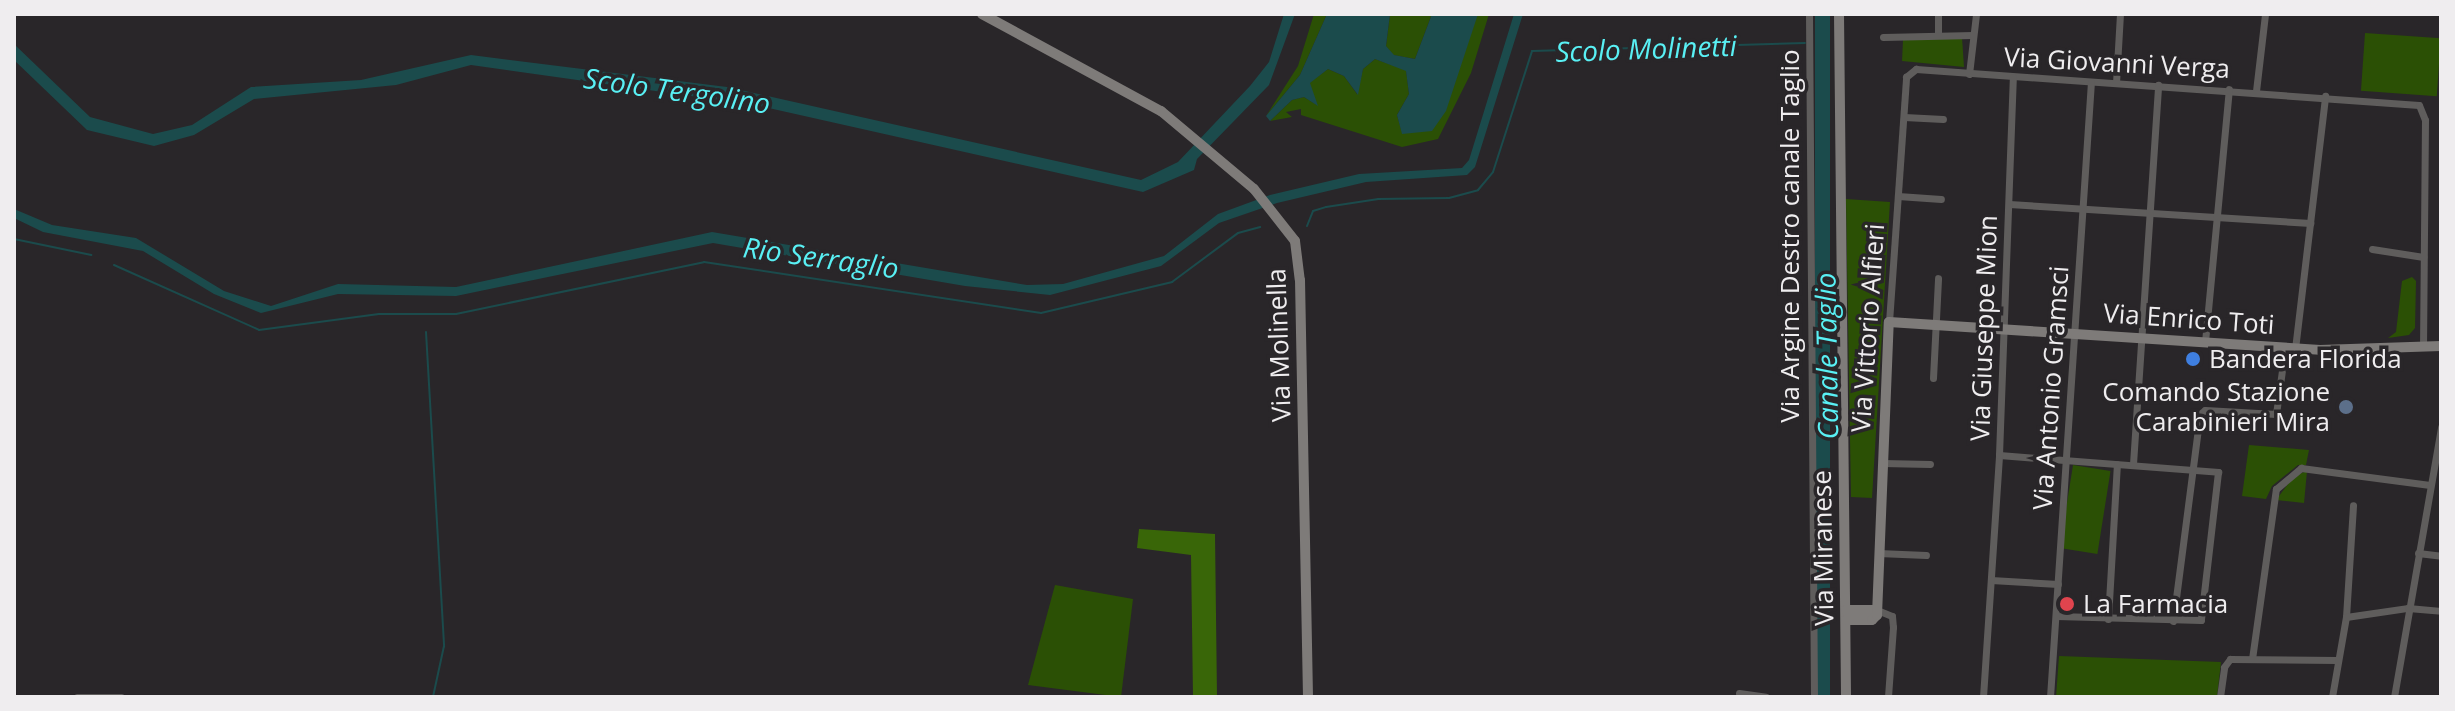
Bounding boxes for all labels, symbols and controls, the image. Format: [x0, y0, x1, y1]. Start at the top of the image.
water label: Scolo Molinetti [1555, 28, 1737, 68]
street label: Via Giovanni Verga [2003, 41, 2231, 85]
street label: Via Argine Destro canale Taglio [1774, 49, 1806, 423]
water label: Scolo Tergolino [582, 60, 772, 120]
street label: Via Giuseppe Mion [1964, 214, 2004, 442]
street label: Via Vittorio Alfieri [1845, 223, 1891, 433]
water label: Rio Serraglio [741, 229, 901, 285]
street label: Via Antonio Gramsci [2027, 265, 2075, 511]
street label: Via Molinella [1261, 268, 1297, 422]
water label: Canale Taglio [1808, 272, 1844, 440]
street label: Via Enrico Toti [2102, 297, 2276, 341]
place label: Bandera Florida [2209, 343, 2402, 375]
marker: Bandera Florida [2184, 350, 2202, 368]
place label: Comando Stazione Carabinieri Mira [2102, 376, 2330, 438]
marker: Comando Stazione Carabinieri Mira [2337, 398, 2355, 416]
street label: Via Miranese [1806, 470, 1840, 626]
place label: La Farmacia [2083, 588, 2228, 620]
marker: La Farmacia [2058, 595, 2076, 613]

